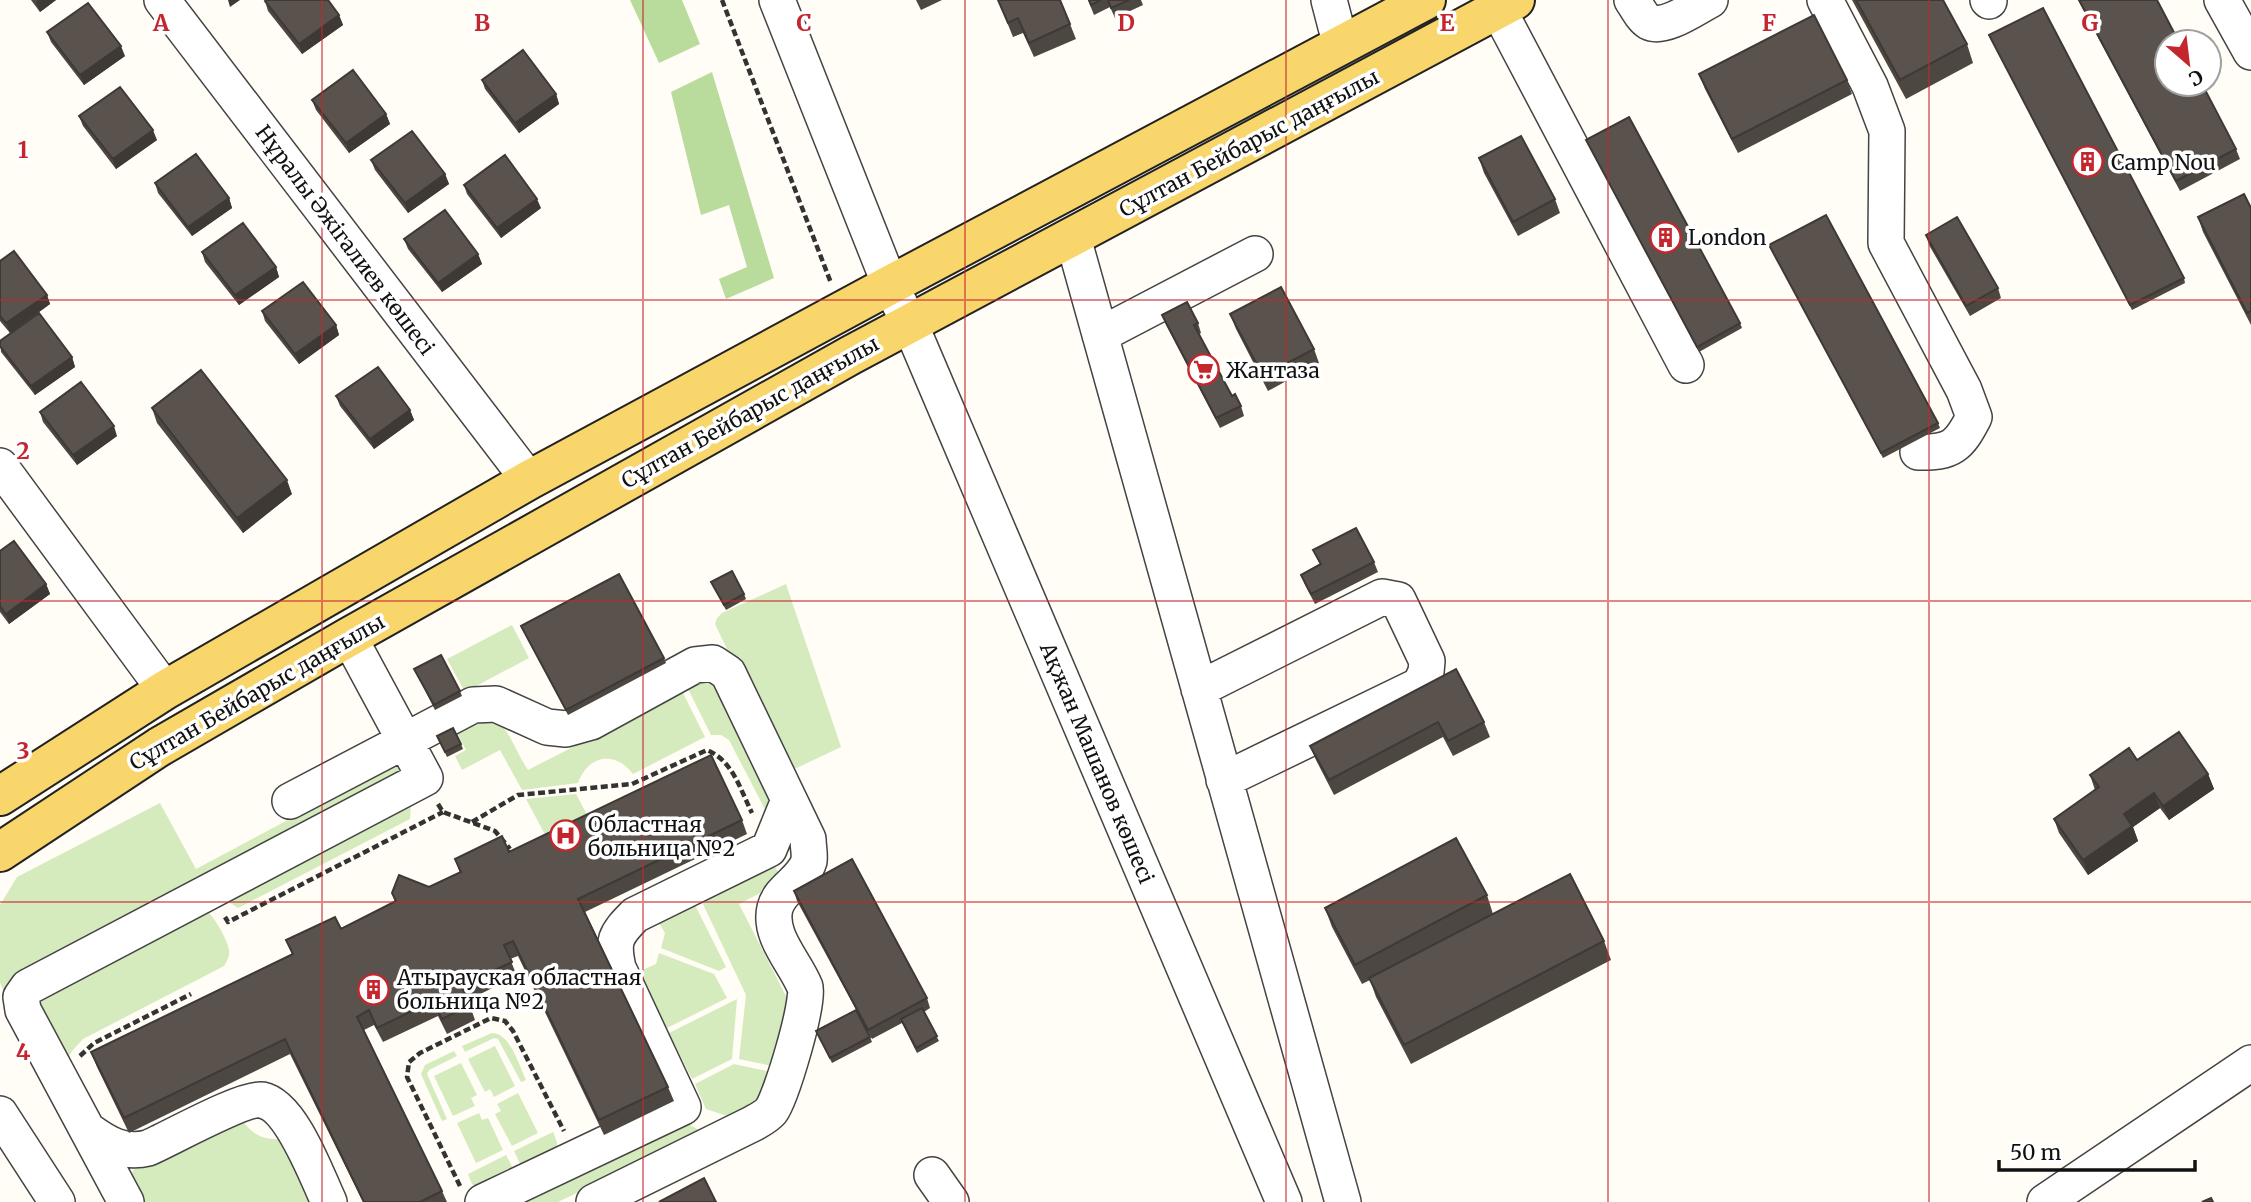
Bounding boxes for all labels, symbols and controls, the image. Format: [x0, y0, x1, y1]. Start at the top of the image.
text: A [152, 8, 170, 37]
text: B [474, 8, 490, 37]
text: C [796, 8, 812, 37]
text: D [1117, 8, 1135, 37]
text: E [1439, 8, 1455, 37]
text: F [1762, 8, 1776, 37]
text: G [2082, 8, 2099, 37]
north arrow [2153, 28, 2223, 98]
street label: Сұлтан Бейбарыс даңғылы [1114, 63, 1384, 223]
text: С [2185, 64, 2207, 92]
street label: Нұралы Әжiгалиев көшесi [250, 120, 440, 360]
text: 1 [18, 135, 29, 164]
building icon: Camp Nou [2071, 145, 2105, 179]
place label: Camp Nou [2111, 149, 2216, 176]
building icon: London [1648, 220, 1682, 254]
place label: London [1688, 224, 1766, 251]
street label: Сұлтан Бейбарыс даңғылы [616, 330, 884, 494]
supermarket icon: Жантаза [1186, 353, 1220, 387]
place label: Жантаза [1226, 357, 1320, 384]
text: 2 [16, 436, 30, 465]
street label: Сұлтан Бейбарыс даңғылы [125, 608, 389, 776]
street label: Ақжан Машанов көшесі [1034, 638, 1160, 888]
text: 3 [16, 736, 30, 765]
place label: Областная больница №2 [588, 811, 735, 862]
hospital icon: Областная больница №2 [548, 819, 582, 853]
place label: Атырауская областная больница №2 [396, 964, 642, 1015]
building icon: Атырауская областная больница №2 [357, 972, 391, 1006]
text: 4 [16, 1037, 31, 1066]
scale bar [1999, 1128, 2195, 1172]
text: 50 m [2010, 1139, 2061, 1166]

